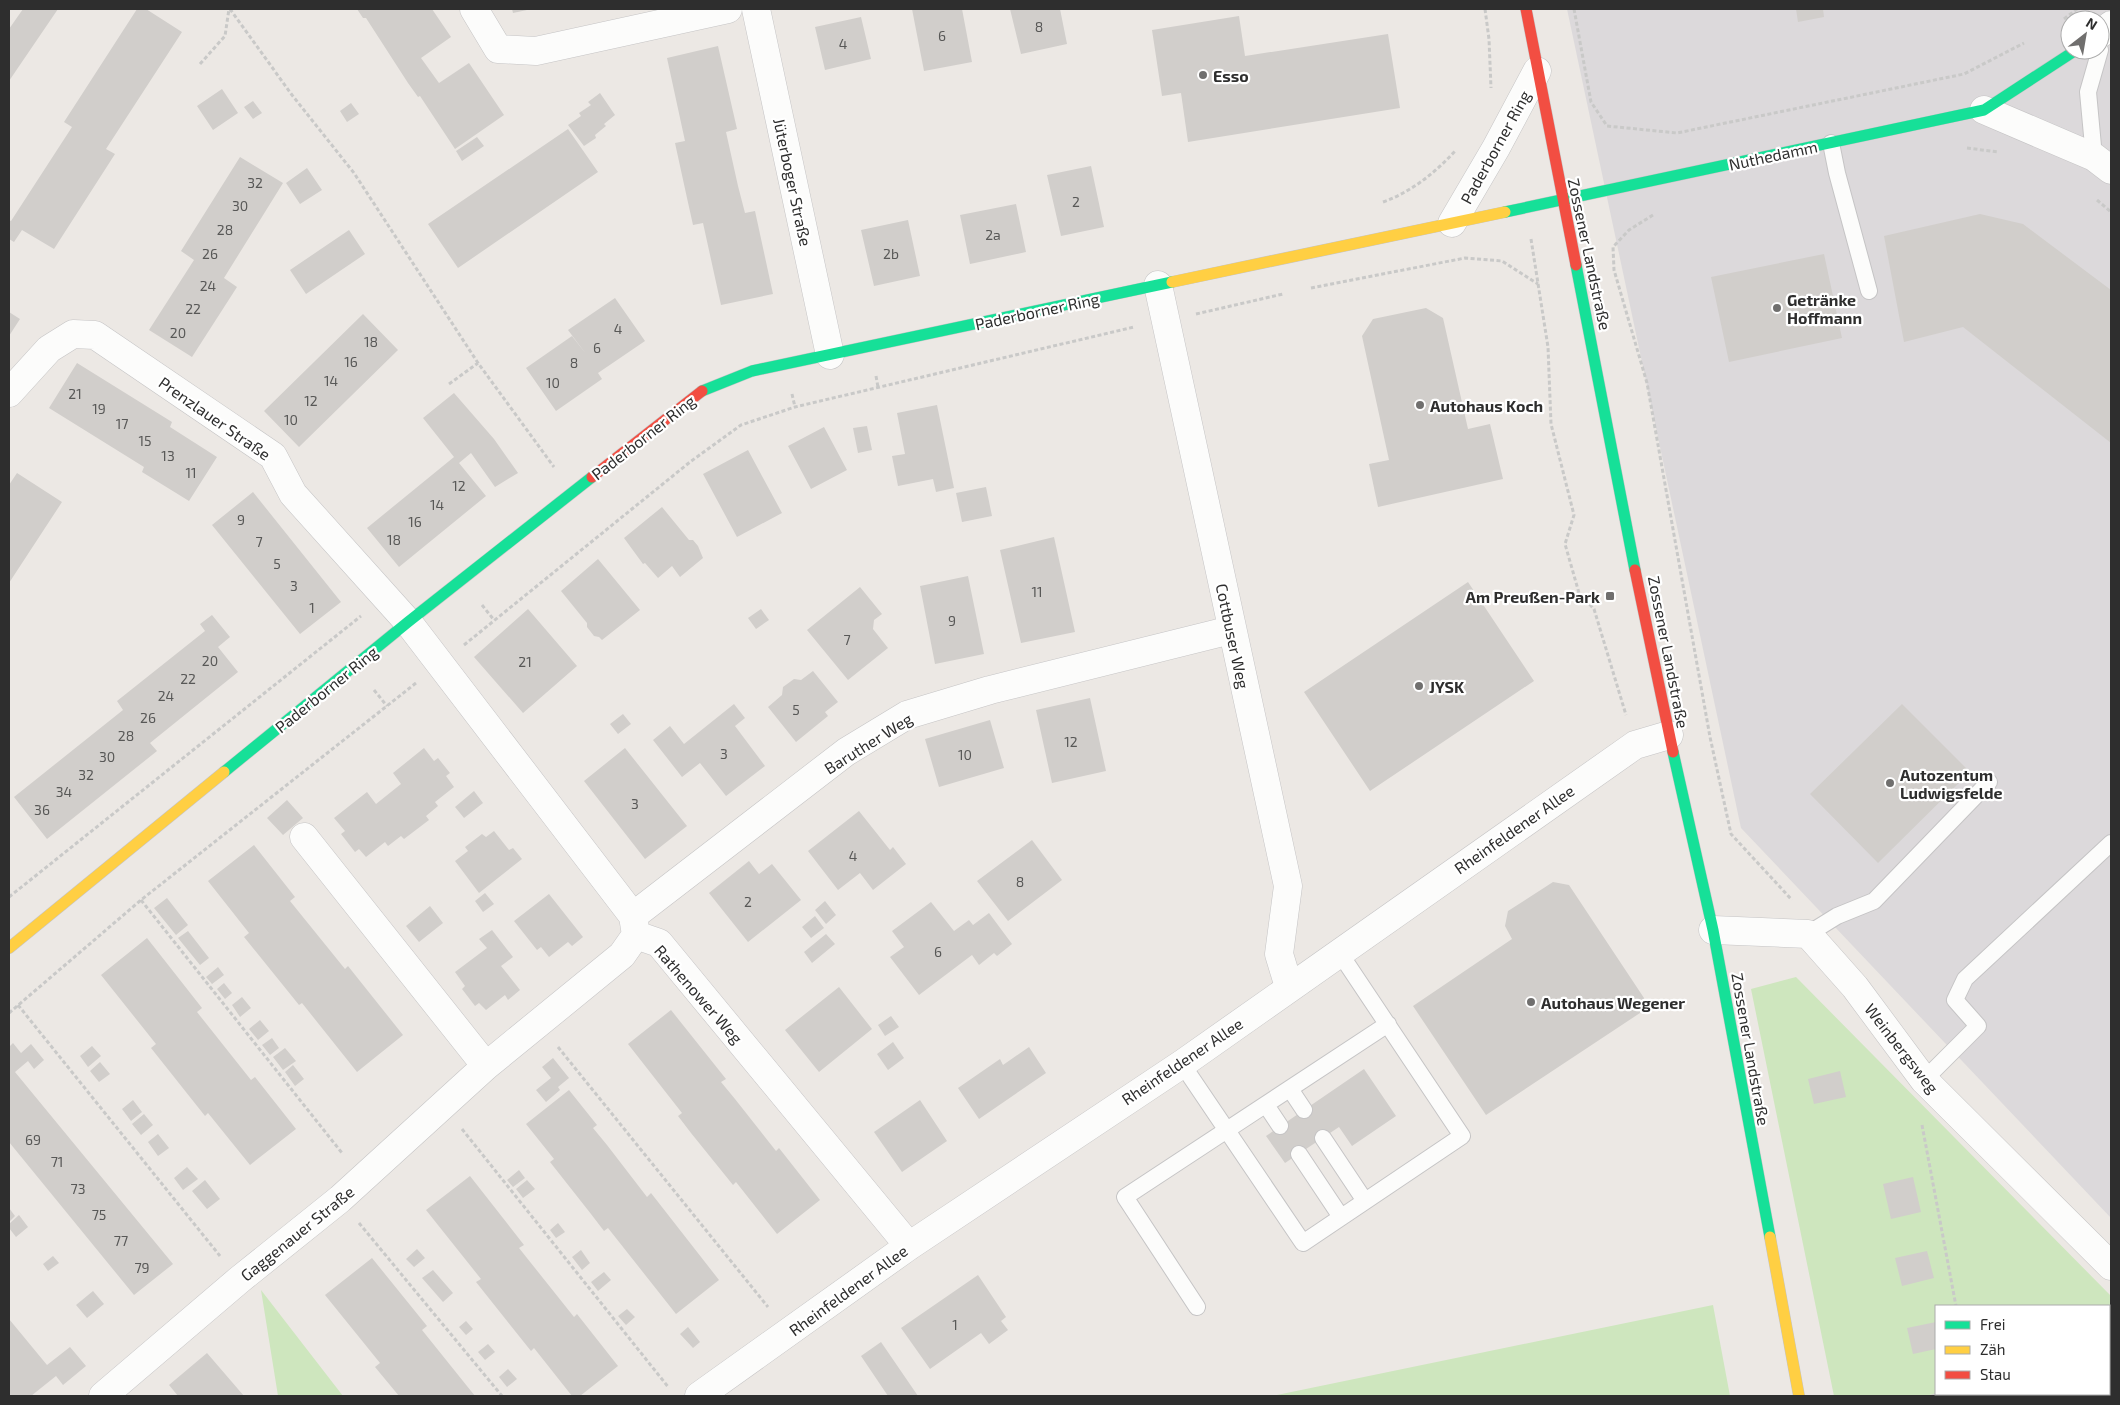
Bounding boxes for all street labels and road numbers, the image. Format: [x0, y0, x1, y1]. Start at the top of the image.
street label: Paderborner Ring [1456, 87, 1534, 207]
street label: Jüterboger Straße [770, 116, 816, 248]
street label: Nuthedamm [1727, 136, 1819, 174]
street label: Zossener Landstraße [1565, 176, 1615, 332]
street label: Paderborner Ring [973, 289, 1101, 333]
street label: Prenzlauer Straße [155, 372, 275, 464]
street label: Paderborner Ring [587, 391, 699, 483]
street label: Zossener Landstraße [1645, 574, 1693, 730]
street label: Cottbuser Weg [1213, 582, 1253, 690]
street label: Paderborner Ring [271, 642, 381, 736]
street label: Baruther Weg [821, 708, 916, 778]
street label: Rheinfeldener Allee [1450, 781, 1578, 877]
street label: Rathenower Weg [651, 941, 747, 1047]
street label: Zossener Landstraße [1728, 971, 1774, 1127]
street label: Weinbergsweg [1861, 999, 1943, 1097]
street label: Rheinfeldener Allee [1118, 1013, 1246, 1109]
street label: Gaggenauer Straße [237, 1181, 357, 1285]
street label: Rheinfeldener Allee [785, 1241, 911, 1339]

